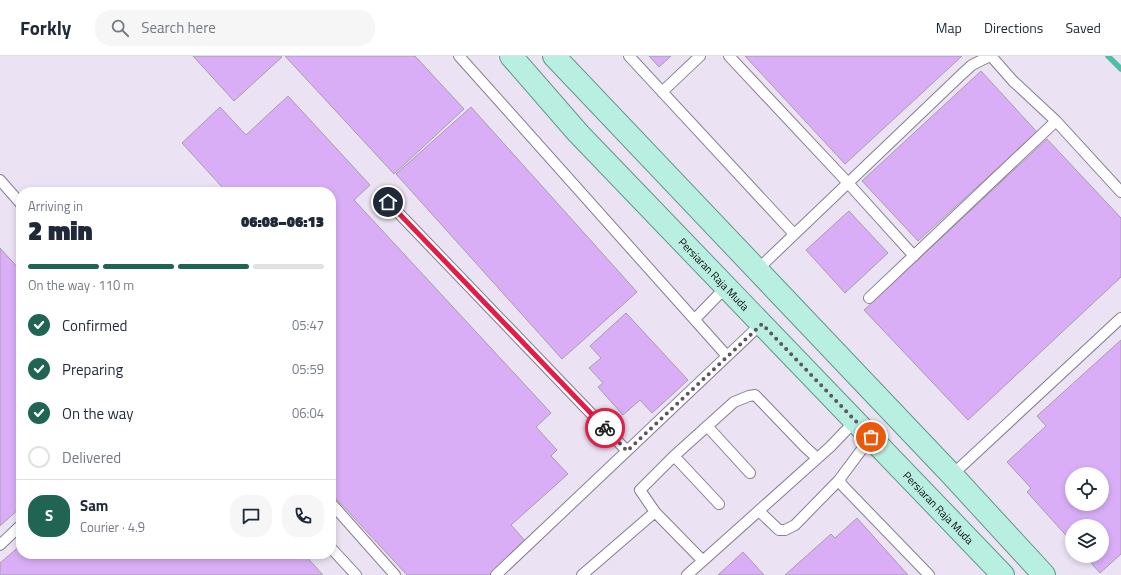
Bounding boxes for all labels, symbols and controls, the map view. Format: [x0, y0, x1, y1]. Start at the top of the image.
search box [95, 10, 375, 46]
text: Forkly [20, 13, 71, 42]
text: Search here [141, 16, 216, 39]
icon: search [109, 17, 131, 39]
text: Map [936, 17, 962, 38]
text: Directions [984, 17, 1043, 38]
text: Saved [1065, 17, 1101, 38]
pin [371, 185, 405, 219]
icon: home [377, 191, 399, 213]
text: Arriving in [28, 196, 83, 216]
text: 06:08–06:13 [241, 210, 324, 233]
text: 2 min [28, 211, 93, 250]
street label: Persiaran Raja Muda [675, 234, 753, 315]
text: On the way · 110 m [28, 275, 134, 295]
icon: check [28, 314, 50, 336]
text: Confirmed [62, 314, 127, 337]
text: 05:47 [292, 315, 324, 335]
icon: check [28, 358, 50, 380]
text: Preparing [62, 358, 123, 381]
text: 05:59 [292, 359, 324, 379]
icon: check [28, 402, 50, 424]
text: On the way [62, 402, 134, 425]
text: 06:04 [292, 403, 324, 423]
courier [585, 408, 625, 448]
icon: bike [594, 417, 616, 439]
pin [854, 420, 888, 454]
icon: bag [860, 426, 882, 448]
text: Delivered [62, 446, 121, 469]
map controls [1065, 467, 1109, 563]
button: locate [1065, 467, 1109, 511]
street label: Persiaran Raja Muda [899, 468, 978, 548]
text: Sam [80, 494, 108, 517]
button: chat [230, 495, 272, 537]
button: phone [282, 495, 324, 537]
text: S [45, 504, 53, 527]
text: Courier · 4.9 [80, 517, 145, 537]
button: layers [1065, 519, 1109, 563]

